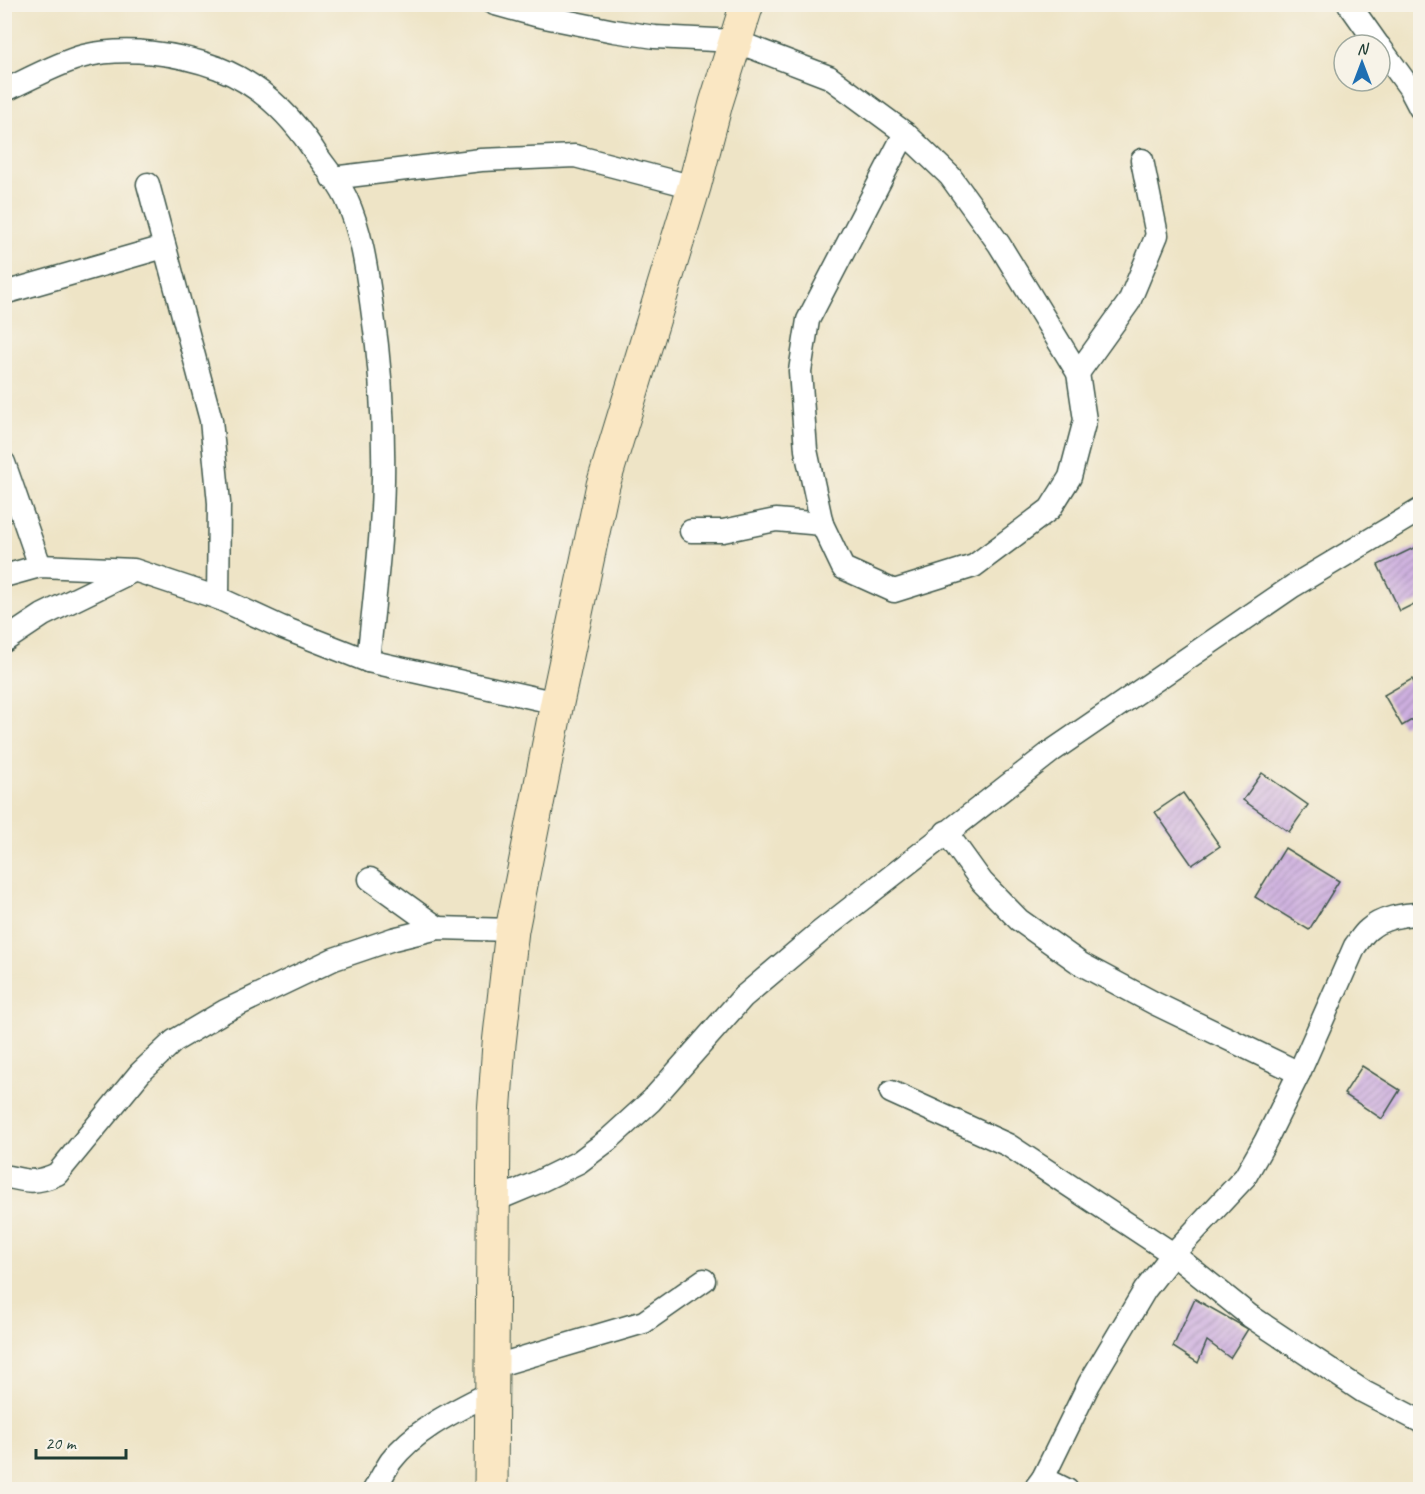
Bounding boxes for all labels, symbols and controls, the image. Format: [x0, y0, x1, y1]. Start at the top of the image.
north arrow [1332, 33, 1392, 93]
text: N [1357, 39, 1370, 59]
scale bar [36, 1422, 126, 1460]
text: 20 m [45, 1432, 78, 1454]

